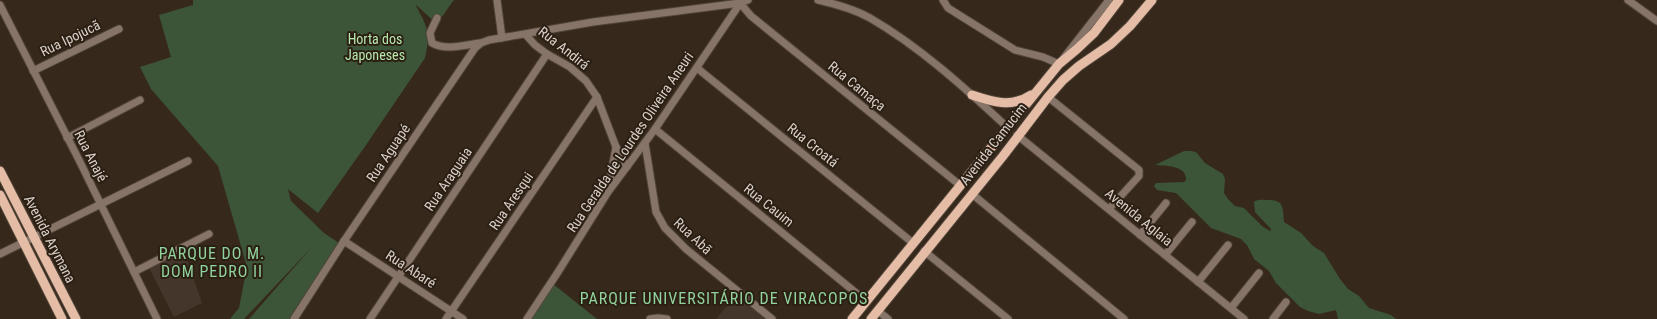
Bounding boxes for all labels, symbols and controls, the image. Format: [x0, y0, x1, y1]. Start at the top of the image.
street label: Rua Ipojucã [37, 17, 103, 59]
street label: Rua Andirá [536, 23, 592, 73]
park label: Horta dos Japoneses [345, 31, 405, 63]
street label: Rua Geralda de Lourdes Oliveira Aneuri [563, 49, 697, 235]
street label: Rua Camaça [825, 58, 889, 114]
street label: Avenida Camucim [956, 100, 1030, 188]
street label: Rua Croatá [784, 120, 842, 170]
street label: Rua Aguapé [363, 121, 413, 185]
street label: Rua Anajé [71, 128, 111, 185]
street label: Rua Araguaia [421, 144, 475, 214]
street label: Rua Aresqui [486, 169, 536, 233]
street label: Rua Cauim [741, 180, 797, 230]
street label: Avenida Aglaia [1102, 185, 1176, 249]
street label: Avenida Arymana [21, 193, 79, 285]
street label: Rua Abã [671, 215, 715, 257]
district label: PARQUE DO M. DOM PEDRO II [159, 244, 265, 281]
street label: Rua Abaré [383, 247, 439, 291]
district label: PARQUE UNIVERSITÁRIO DE VIRACOPOS [580, 289, 868, 308]

